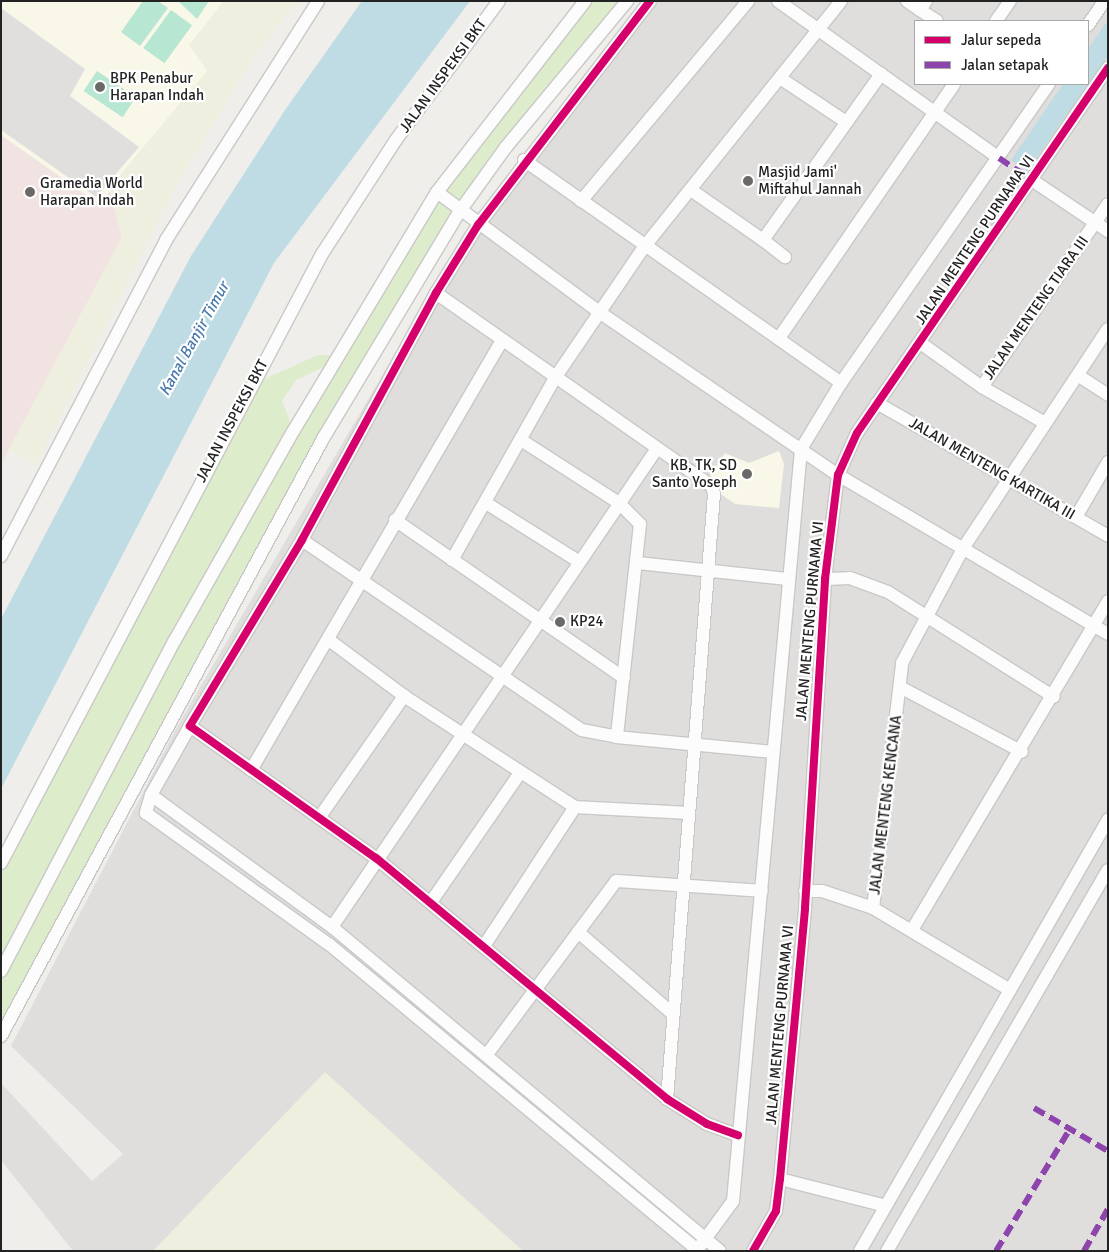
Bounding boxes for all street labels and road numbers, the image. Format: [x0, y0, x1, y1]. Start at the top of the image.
street label: JALAN INSPEKSI BKT [396, 16, 490, 136]
street label: JALAN MENTENG PURNAMA VI [912, 152, 1038, 328]
street label: JALAN MENTENG TIARA III [979, 233, 1093, 383]
street label: JALAN INSPEKSI BKT [192, 357, 272, 485]
street label: JALAN MENTENG KARTIKA III [906, 414, 1078, 524]
street label: JALAN MENTENG PURNAMA VI [792, 520, 828, 722]
street label: JALAN MENTENG KENCANA [866, 714, 906, 896]
street label: JALAN MENTENG PURNAMA VI [762, 924, 798, 1126]

